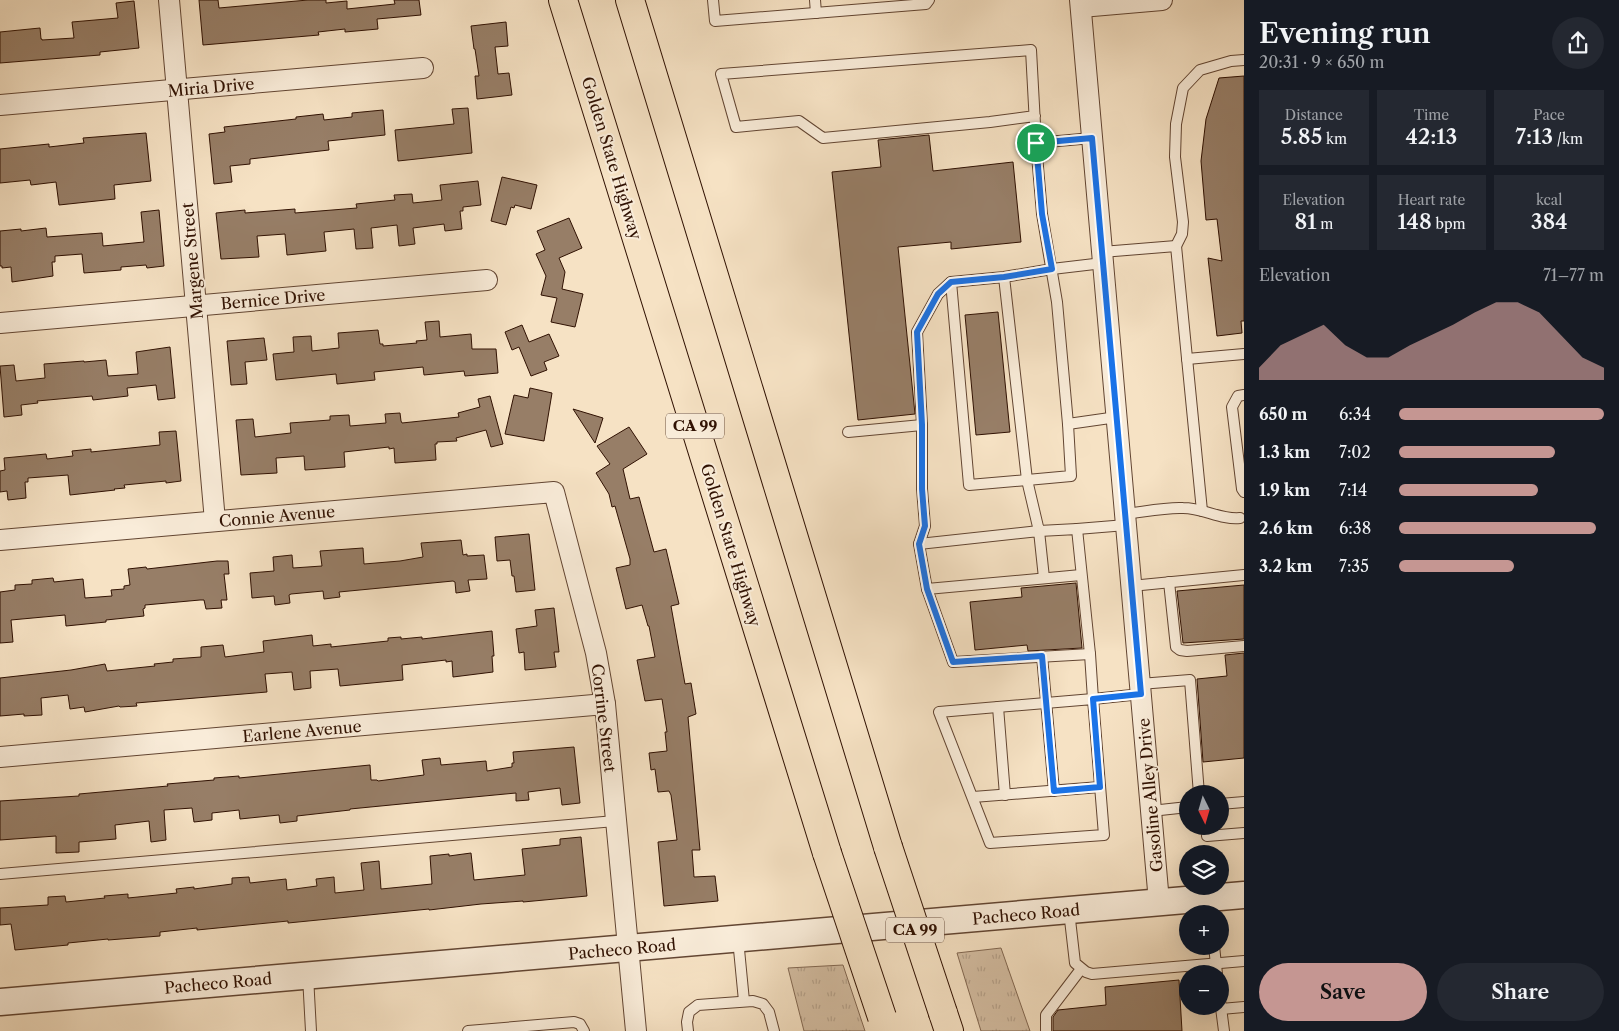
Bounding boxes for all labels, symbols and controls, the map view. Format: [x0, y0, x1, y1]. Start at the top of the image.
text: Evening run [1259, 16, 1431, 50]
button: share [1552, 17, 1604, 69]
text: 20:31 · 9 × 650 m [1259, 52, 1384, 72]
street label: Miria Drive [167, 73, 255, 101]
street label: Golden State Highway [578, 74, 647, 243]
text: Distance [1285, 106, 1343, 124]
text: Time [1414, 106, 1449, 124]
text: Pace [1533, 106, 1565, 124]
pin [1015, 122, 1057, 164]
text: 5.85 [1281, 124, 1322, 149]
text: 42:13 [1406, 124, 1457, 149]
text: 7:13 [1515, 124, 1553, 149]
icon: arrive [1022, 129, 1050, 157]
text: km [1322, 130, 1347, 148]
text: /km [1553, 130, 1583, 148]
text: Elevation [1283, 191, 1345, 209]
text: Heart rate [1398, 191, 1465, 209]
text: kcal [1536, 191, 1562, 209]
street label: Margene Street [177, 201, 207, 320]
text: 81 [1294, 209, 1316, 234]
text: 148 [1397, 209, 1432, 234]
text: 384 [1531, 209, 1568, 234]
text: m [1316, 215, 1333, 233]
text: bpm [1432, 215, 1466, 233]
text: Elevation [1259, 265, 1330, 285]
text: 71–77 m [1543, 265, 1604, 285]
street label: Bernice Drive [220, 284, 326, 314]
text: 650 m [1259, 404, 1308, 424]
text: 6:34 [1339, 404, 1371, 424]
road number: CA 99 [666, 414, 724, 438]
text: 1.3 km [1259, 442, 1310, 462]
text: 7:02 [1339, 442, 1371, 462]
street label: Golden State Highway [697, 461, 766, 630]
text: 1.9 km [1259, 480, 1310, 500]
text: 7:14 [1339, 480, 1367, 500]
street label: Connie Avenue [218, 501, 336, 531]
text: 2.6 km [1259, 518, 1313, 538]
text: 6:38 [1339, 518, 1371, 538]
text: 3.2 km [1259, 556, 1312, 576]
text: 7:35 [1339, 556, 1369, 576]
street label: Corrine Street [587, 663, 621, 774]
street label: Earlene Avenue [242, 716, 362, 746]
street label: Gasoline Alley Drive [1133, 717, 1167, 873]
north arrow [1179, 785, 1229, 835]
map controls [1179, 785, 1229, 1015]
button: layers [1179, 845, 1229, 895]
street label: Pacheco Road [971, 899, 1081, 929]
button: + [1179, 905, 1229, 955]
road number: CA 99 [886, 918, 944, 942]
street label: Pacheco Road [567, 934, 677, 964]
button: Save [1259, 963, 1427, 1021]
button: Share [1437, 963, 1604, 1021]
button: − [1179, 965, 1229, 1015]
street label: Pacheco Road [163, 968, 273, 998]

